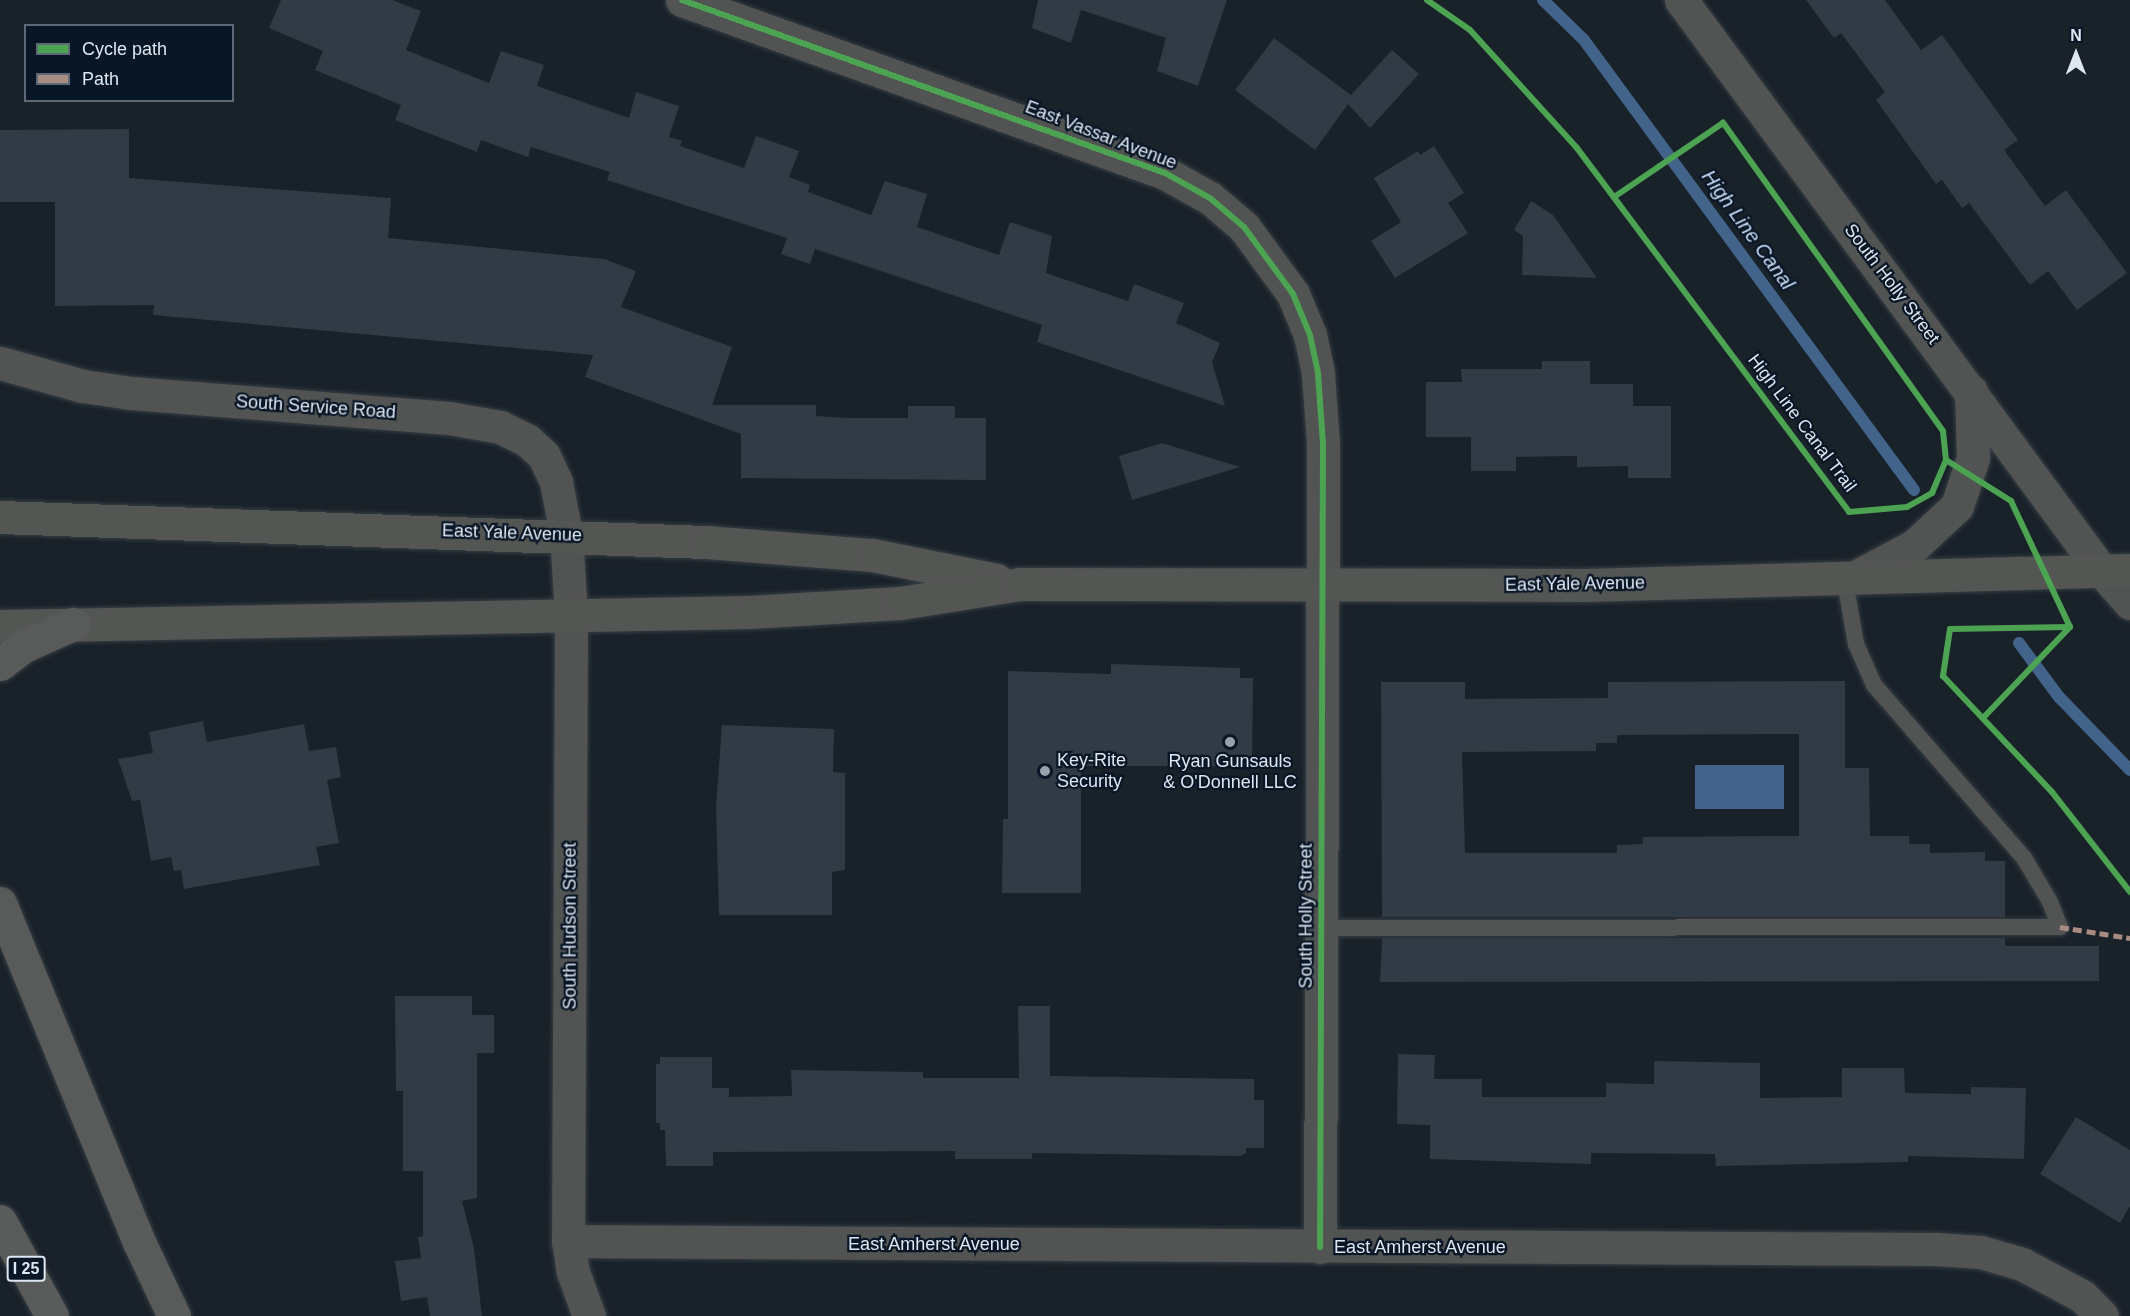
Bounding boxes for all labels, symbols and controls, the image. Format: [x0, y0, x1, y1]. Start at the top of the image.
legend [24, 24, 234, 102]
north arrow [2046, 24, 2106, 84]
text: N [2070, 27, 2082, 44]
text: Cycle path [82, 39, 167, 59]
text: Path [82, 69, 119, 89]
street label: East Vassar Avenue [1022, 96, 1180, 174]
water label: High Line Canal [1696, 165, 1800, 295]
street label: South Holly Street [1840, 220, 1944, 348]
street label: High Line Canal Trail [1743, 350, 1861, 496]
street label: South Service Road [235, 391, 397, 423]
street label: East Yale Avenue [441, 520, 583, 546]
street label: East Yale Avenue [1504, 572, 1646, 596]
marker: Ryan Gunsauls & O'Donnell LLC [1223, 735, 1237, 749]
place label: Key-Rite Security [1057, 750, 1126, 792]
place label: Ryan Gunsauls & O'Donnell LLC [1163, 751, 1297, 794]
marker: Key-Rite Security [1038, 764, 1052, 778]
street label: South Hudson Street [559, 842, 581, 1010]
street label: South Holly Street [1295, 843, 1317, 989]
street label: East Amherst Avenue [847, 1233, 1021, 1255]
street label: East Amherst Avenue [1333, 1236, 1507, 1258]
road number: I 25 [6, 1256, 46, 1282]

